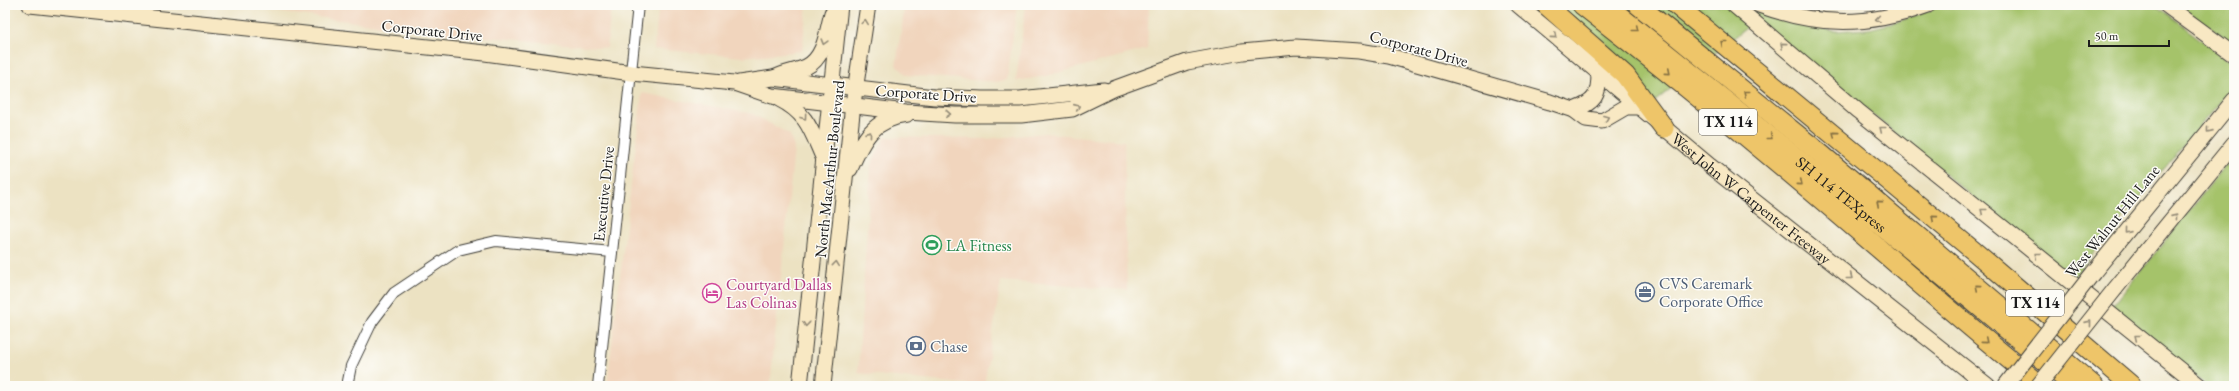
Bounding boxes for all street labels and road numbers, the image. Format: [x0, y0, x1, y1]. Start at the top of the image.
street label: Corporate Drive [381, 15, 483, 46]
street label: Corporate Drive [1367, 25, 1470, 72]
street label: North MacArthur Boulevard [810, 78, 849, 259]
street label: Corporate Drive [875, 79, 977, 108]
road number: TX 114 [1699, 109, 1757, 135]
street label: West John W Carpenter Freeway [1667, 128, 1836, 270]
street label: Executive Drive [588, 145, 619, 243]
street label: SH 114 TEXpress [1791, 151, 1891, 237]
street label: West Walnut Hill Lane [2060, 161, 2164, 282]
road number: TX 114 [2006, 290, 2064, 316]

